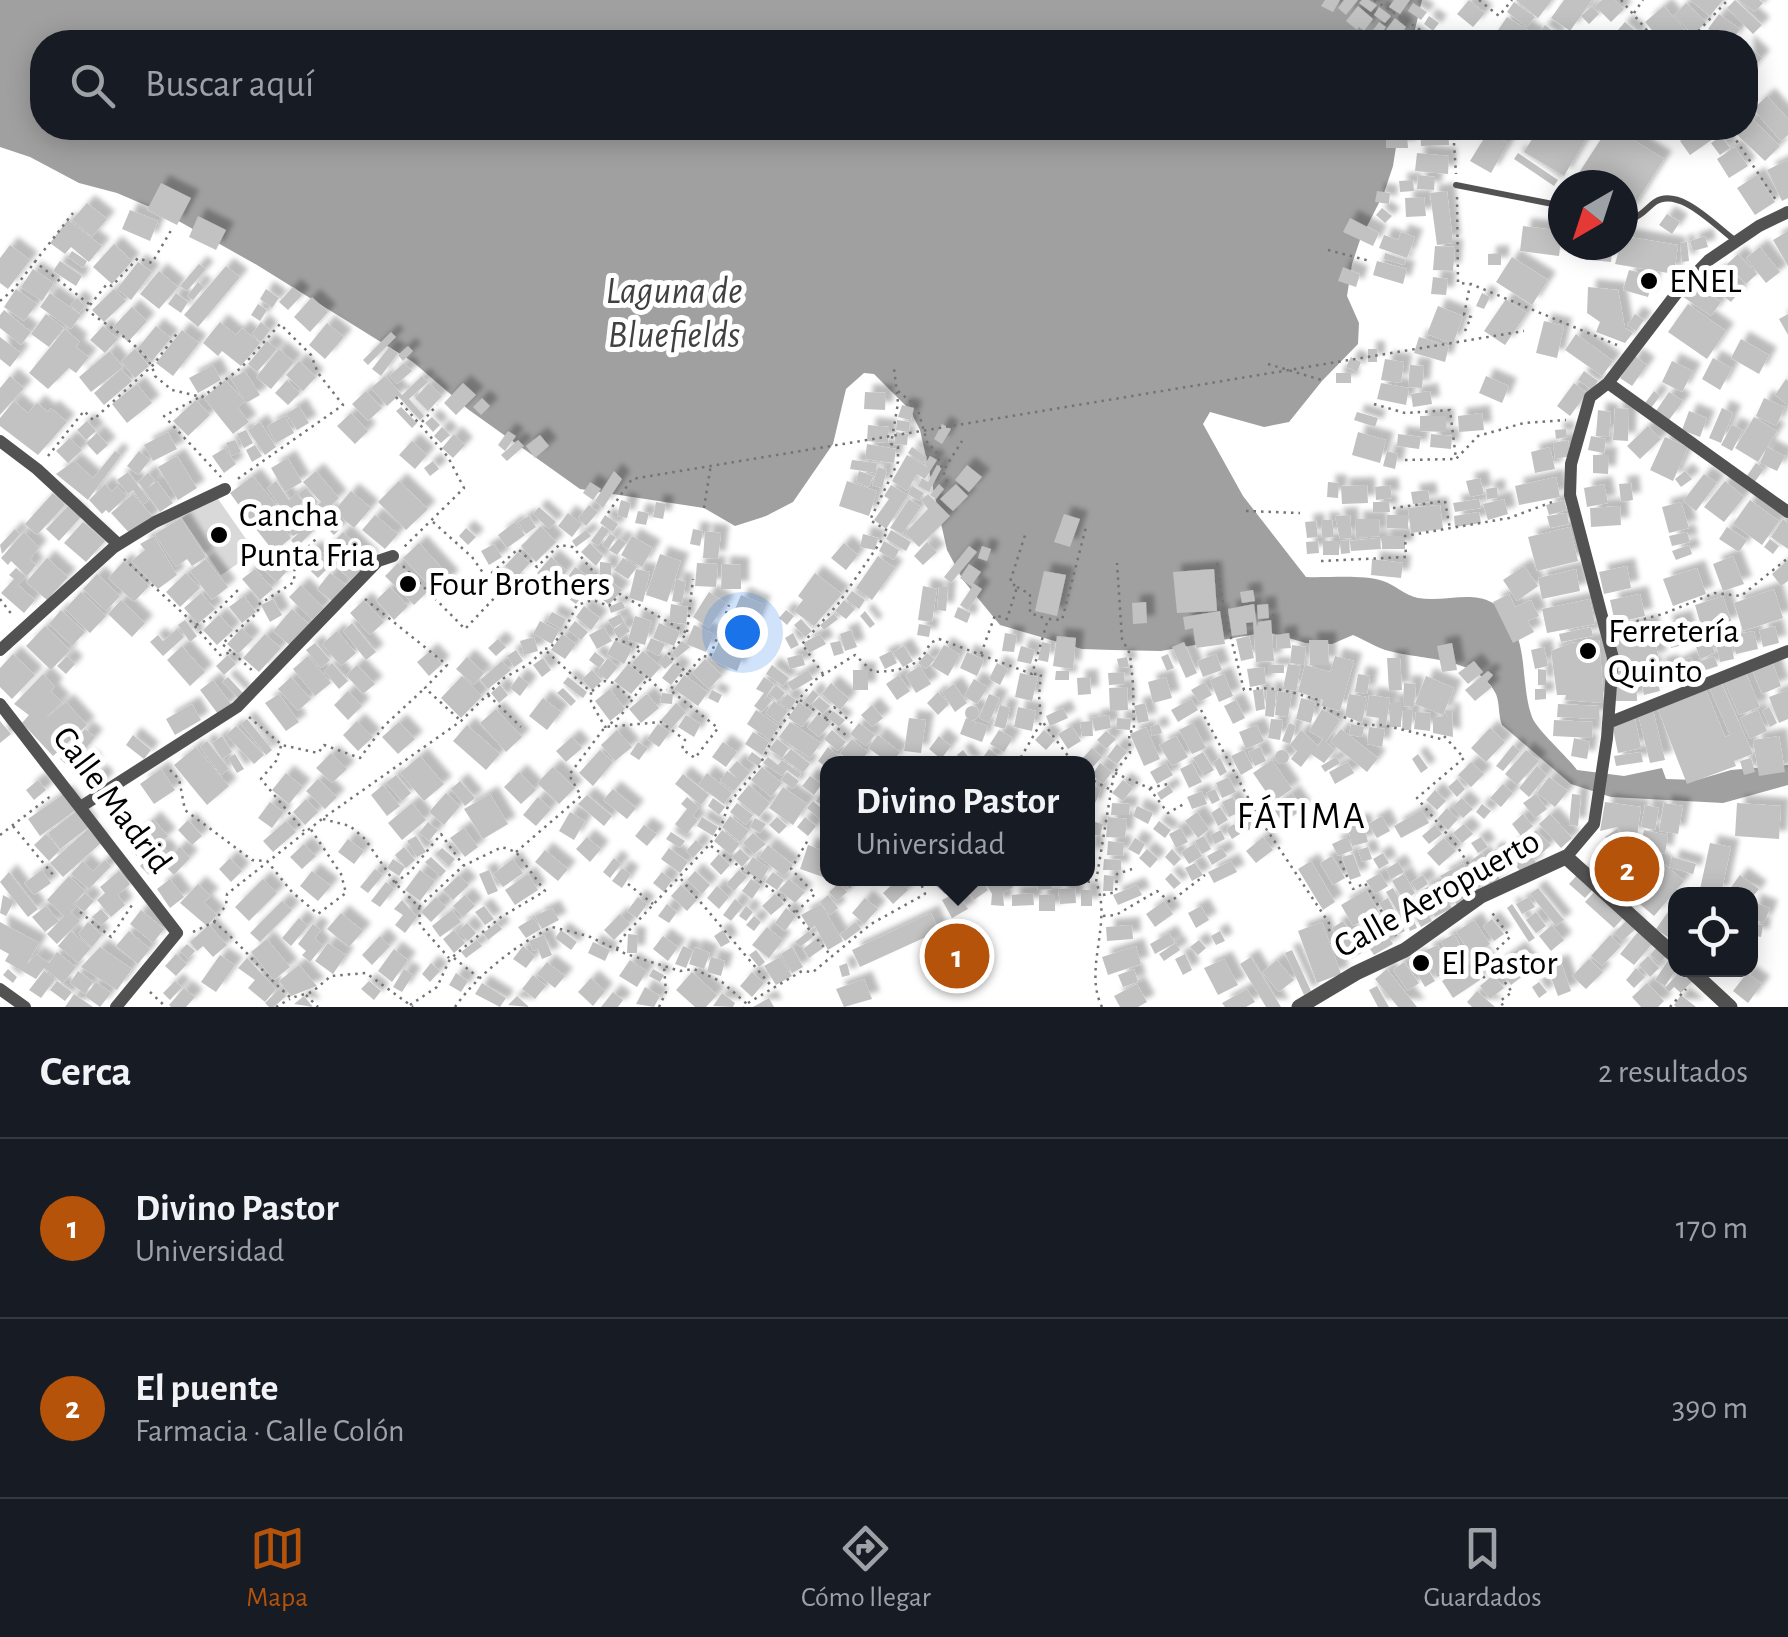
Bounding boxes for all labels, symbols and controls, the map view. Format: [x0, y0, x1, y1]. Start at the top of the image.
search box [30, 30, 1758, 140]
icon: search [65, 58, 120, 113]
text: Buscar aquí [145, 66, 314, 104]
north arrow [1548, 170, 1638, 260]
place label: ENEL [1669, 264, 1742, 299]
marker: ENEL [1638, 270, 1660, 292]
water label: Laguna de Bluefields [605, 273, 743, 355]
place label: Cancha Punta Fria [239, 498, 375, 573]
marker: Cancha Punta Fria [208, 524, 230, 546]
place label: Four Brothers [428, 567, 610, 602]
marker: Four Brothers [397, 573, 419, 595]
your location [717, 607, 768, 658]
place label: Ferretería Quinto [1608, 614, 1740, 689]
marker: Ferretería Quinto [1577, 640, 1599, 662]
street label: Calle Madrid [46, 720, 178, 880]
popup [820, 756, 1095, 886]
text: Divino Pastor [856, 783, 1059, 821]
district label: FÁTIMA [1236, 794, 1368, 836]
street label: Calle Aeropuerto [1329, 823, 1545, 965]
text: Universidad [856, 828, 1005, 860]
pin: 2 [1594, 832, 1660, 906]
map controls [1668, 887, 1758, 977]
button: locate [1668, 887, 1758, 977]
pin: 1 [924, 918, 990, 994]
place label: El Pastor [1441, 946, 1558, 981]
marker: El Pastor [1410, 952, 1432, 974]
text: Cerca [40, 1051, 131, 1093]
text: 2 resultados [1598, 1056, 1748, 1088]
text: Divino Pastor [135, 1190, 339, 1228]
text: 1 [67, 1212, 78, 1244]
text: 170 m [1676, 1212, 1748, 1244]
text: Universidad [135, 1235, 284, 1267]
text: El puente [135, 1370, 279, 1408]
text: 2 [65, 1392, 80, 1424]
text: 390 m [1672, 1392, 1748, 1424]
text: Farmacia · Calle Colón [135, 1415, 405, 1447]
tab: Mapa [246, 1521, 308, 1615]
tab: Cómo llegar [801, 1521, 931, 1615]
tab: Guardados [1423, 1521, 1542, 1615]

